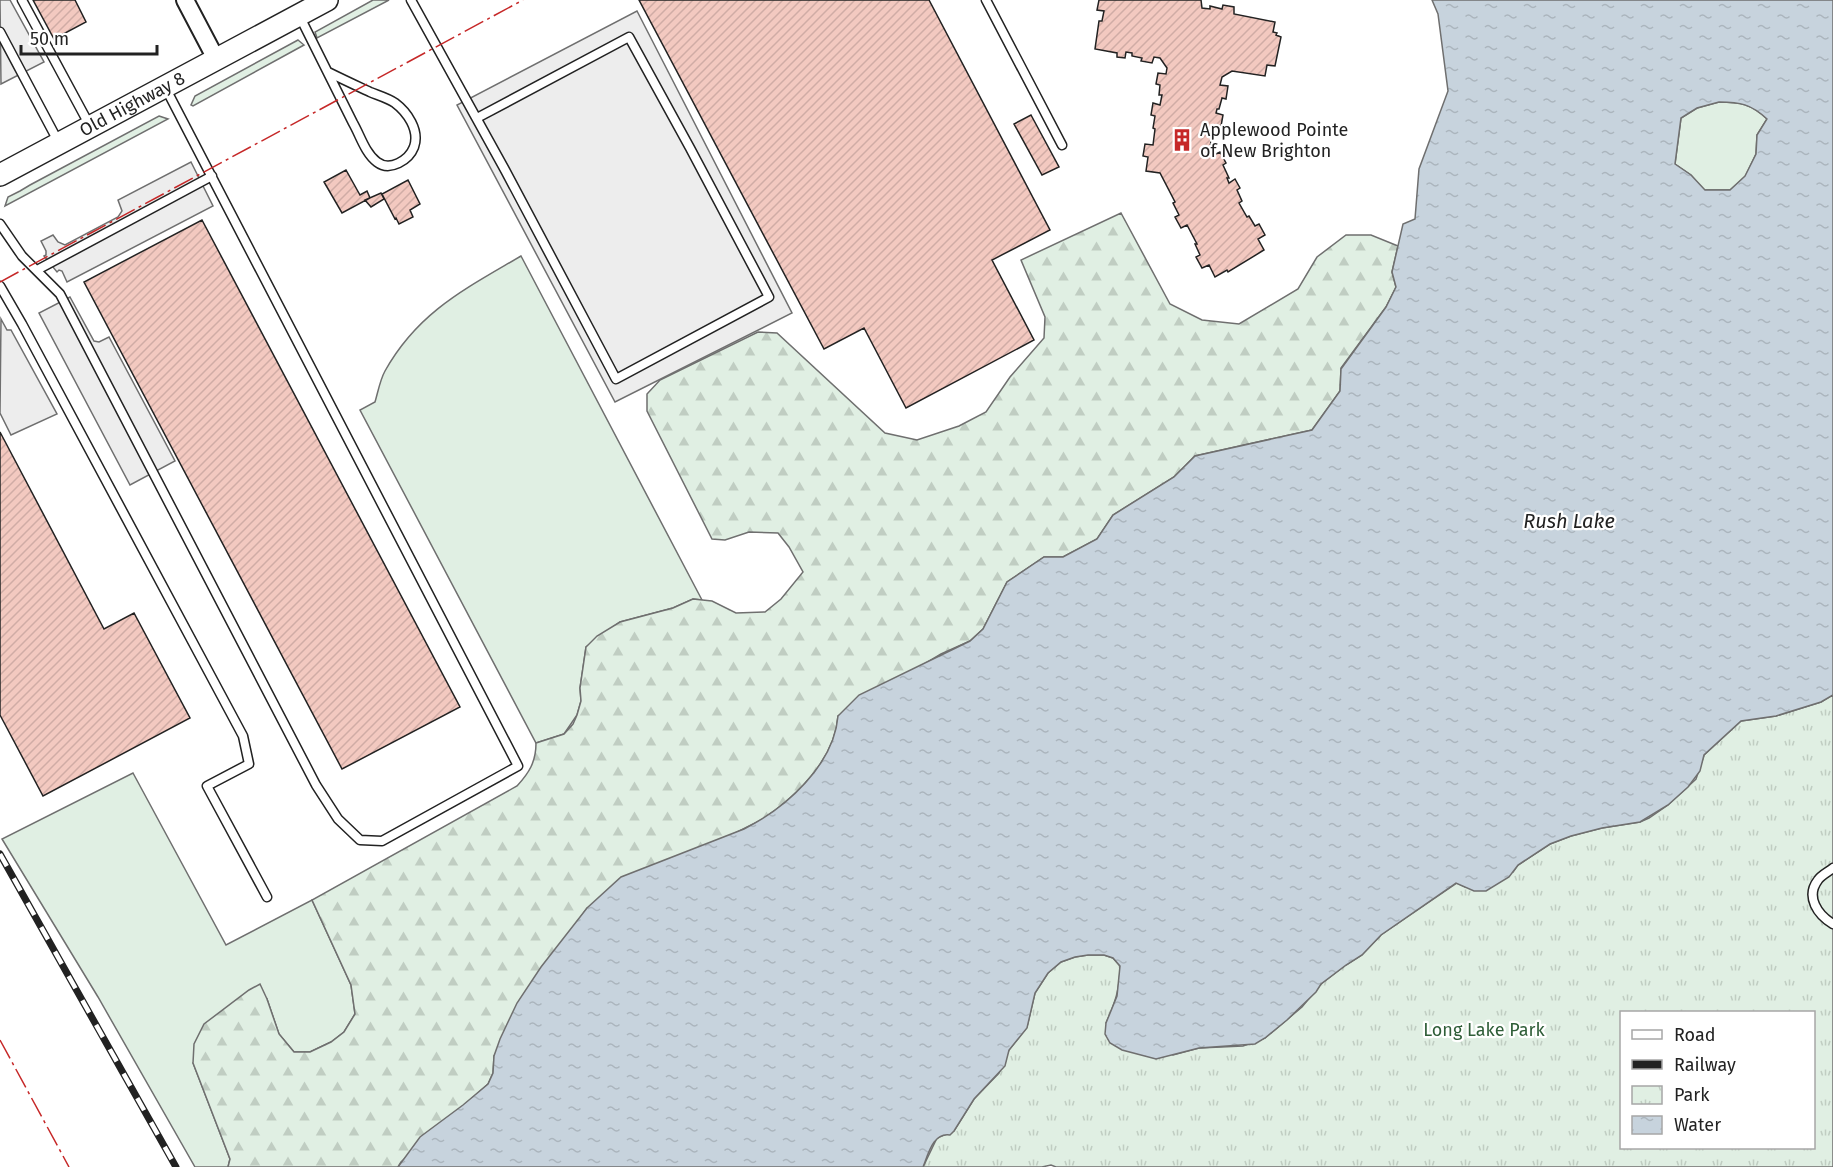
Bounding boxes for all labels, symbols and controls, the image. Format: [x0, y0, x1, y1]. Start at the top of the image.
scale bar [21, 18, 158, 56]
text: 50 m [30, 28, 69, 50]
street label: Old Highway 8 [76, 67, 189, 141]
place label: Applewood Pointe of New Brighton [1200, 119, 1348, 162]
building icon: Applewood Pointe of New Brighton [1169, 127, 1195, 153]
water label: Rush Lake [1523, 509, 1615, 533]
legend [1620, 1011, 1815, 1149]
park label: Long Lake Park [1423, 1019, 1545, 1041]
text: Road [1674, 1024, 1716, 1046]
text: Railway [1674, 1054, 1736, 1076]
text: Park [1674, 1084, 1710, 1106]
text: Water [1674, 1114, 1721, 1136]

